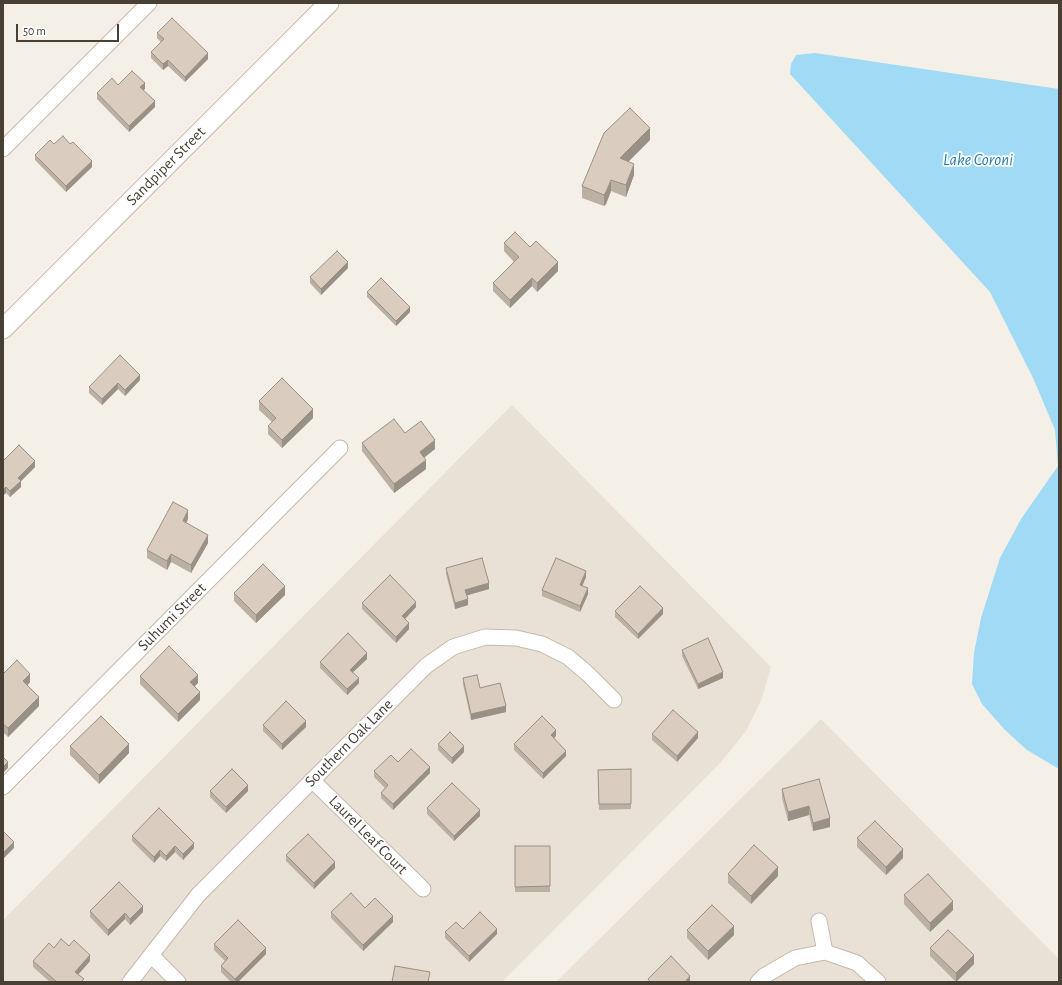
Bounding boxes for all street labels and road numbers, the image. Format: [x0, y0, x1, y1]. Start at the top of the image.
street label: Sandpiper Street [122, 122, 210, 210]
street label: Suhumi Street [134, 579, 210, 655]
street label: Southern Oak Lane [301, 695, 397, 791]
street label: Laurel Leaf Court [325, 792, 411, 878]

